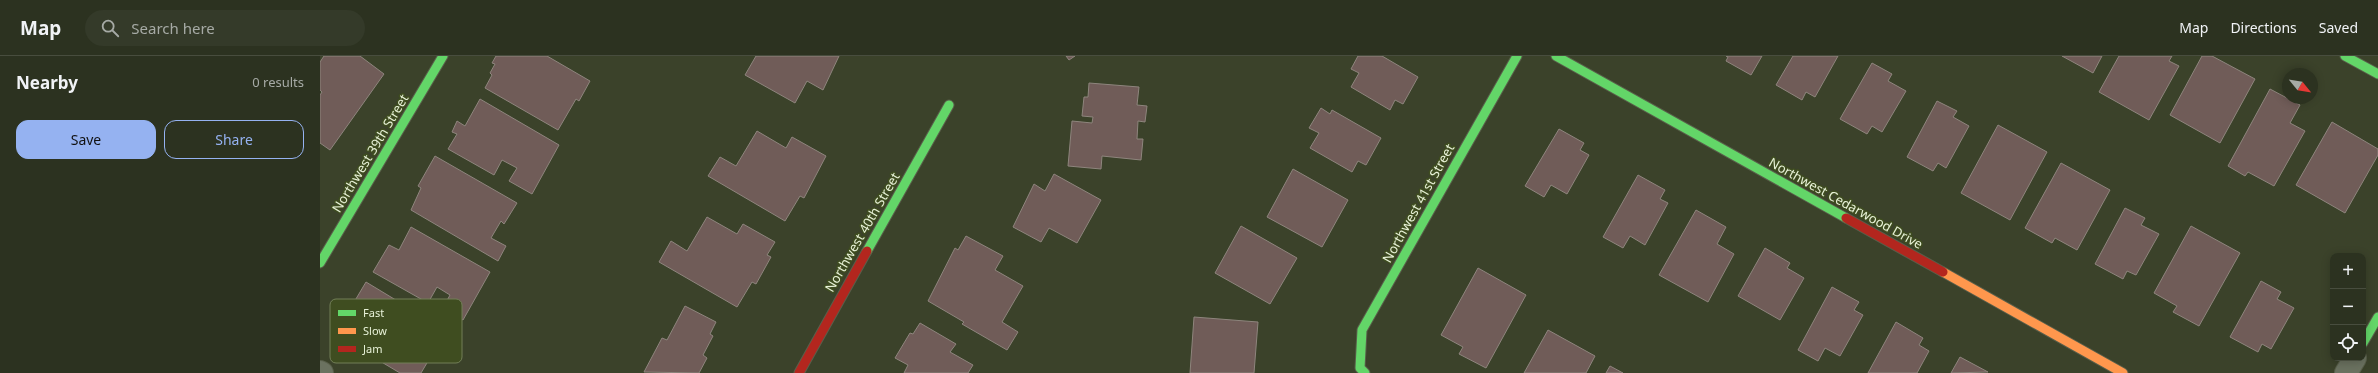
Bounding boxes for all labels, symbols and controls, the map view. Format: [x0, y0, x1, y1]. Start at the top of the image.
search box [85, 10, 365, 46]
text: Map [20, 15, 61, 41]
icon: search [99, 17, 121, 39]
text: Search here [131, 18, 215, 38]
text: Map [2179, 18, 2208, 37]
text: Directions [2230, 18, 2297, 37]
text: Saved [2319, 18, 2358, 37]
north arrow [2282, 68, 2318, 104]
text: Nearby [16, 71, 78, 94]
text: 0 results [252, 73, 304, 91]
street label: Northwest 39th Street [328, 90, 413, 215]
button: Save [16, 120, 156, 159]
button: Share [164, 120, 304, 159]
street label: Northwest 41st Street [1378, 140, 1458, 266]
street label: Northwest Cedarwood Drive [1766, 153, 1926, 253]
street label: Northwest 40th Street [820, 169, 904, 295]
map controls [2330, 253, 2366, 361]
button: + [2330, 253, 2366, 289]
button: − [2330, 289, 2366, 325]
legend [330, 299, 462, 363]
text: Fast [363, 305, 384, 320]
text: Slow [363, 323, 387, 338]
button: locate [2330, 325, 2366, 361]
text: Jam [362, 341, 382, 356]

